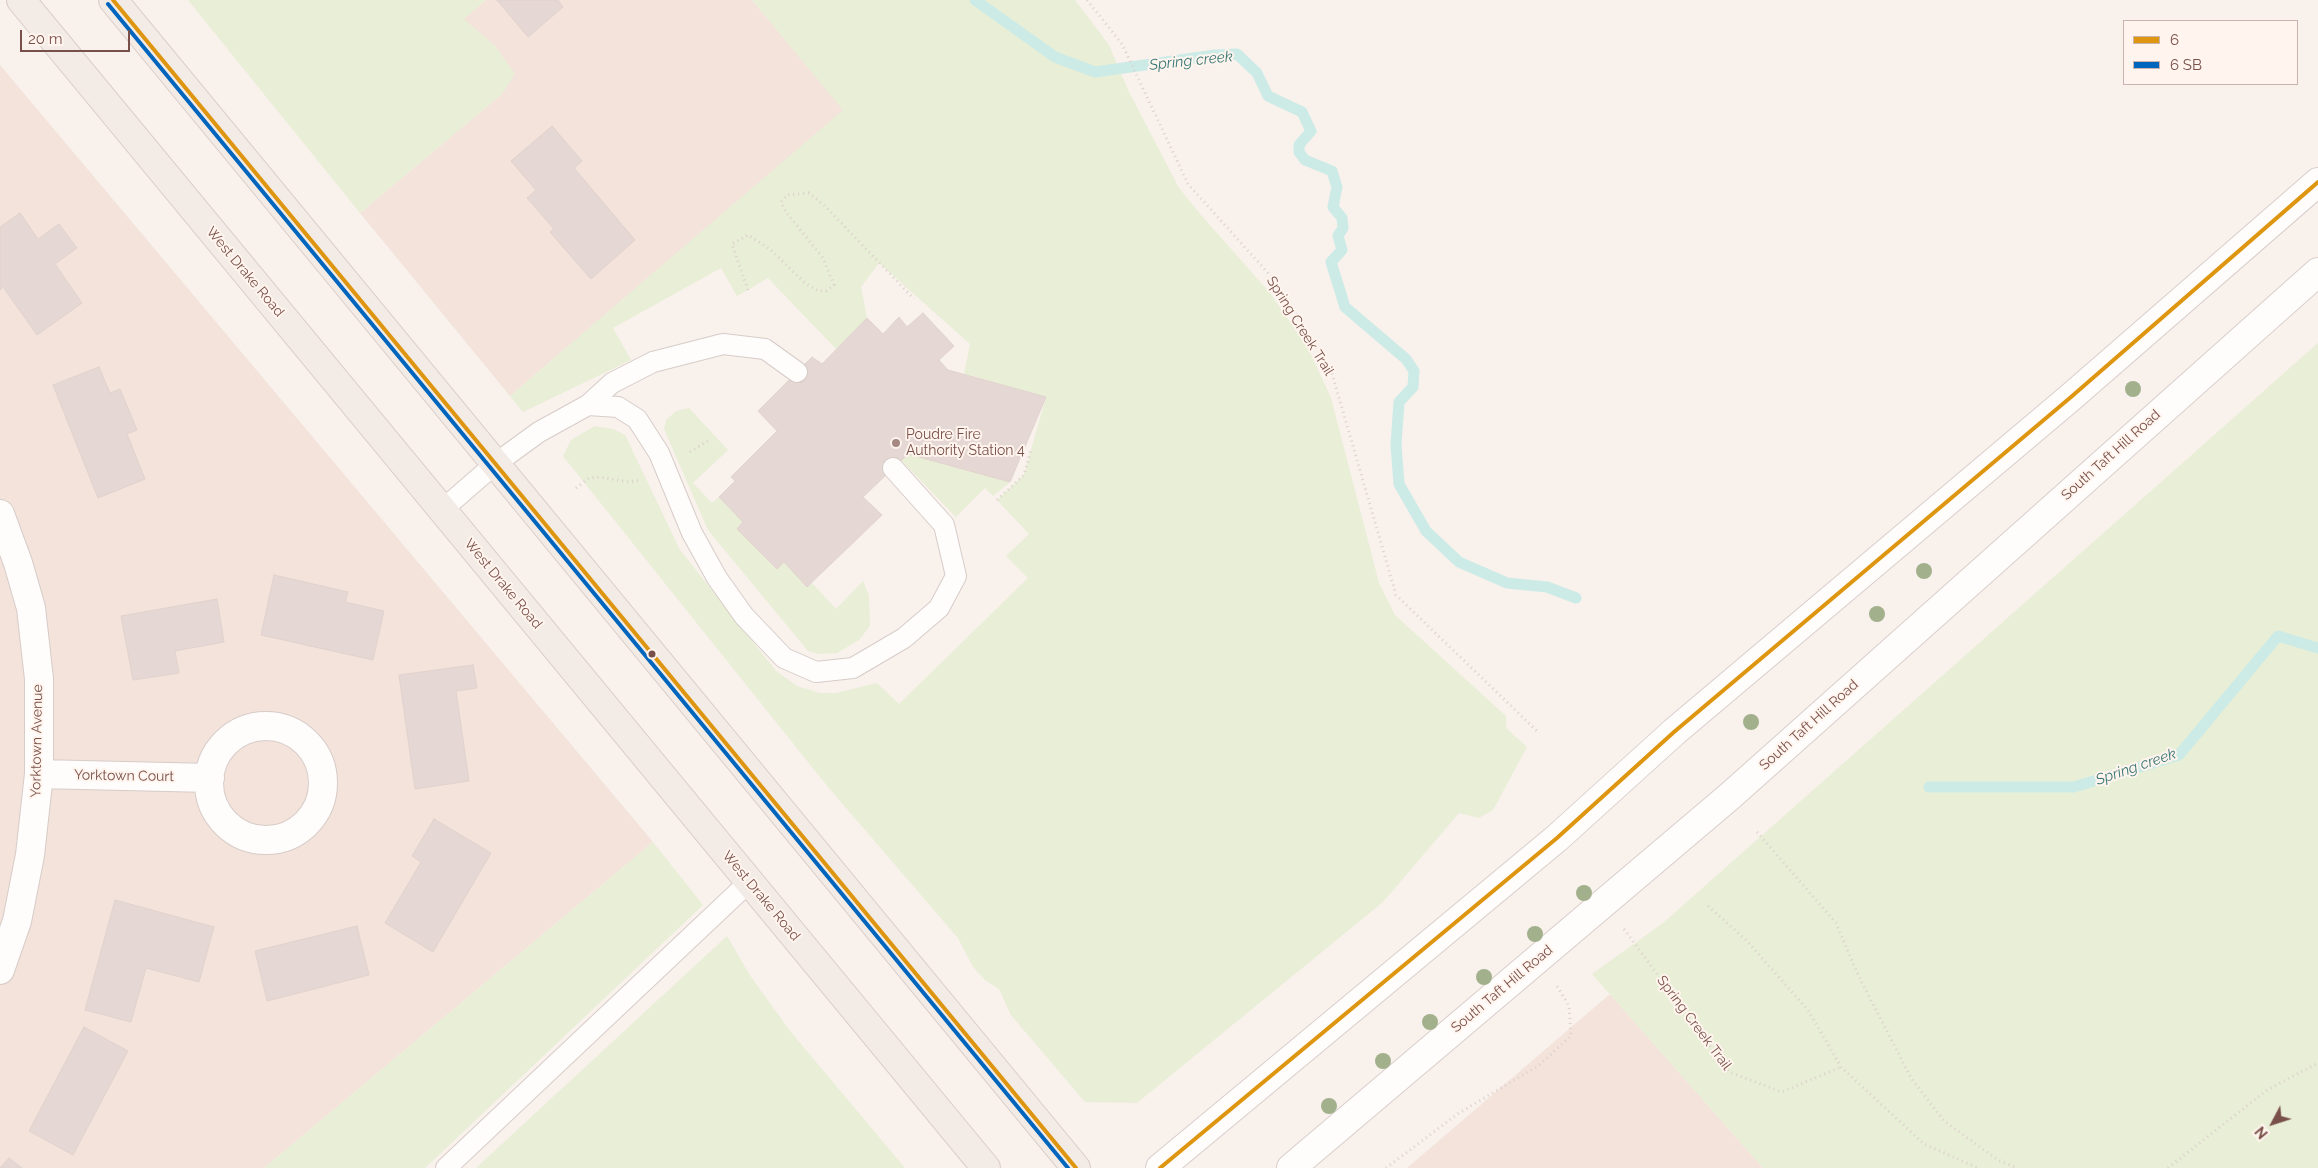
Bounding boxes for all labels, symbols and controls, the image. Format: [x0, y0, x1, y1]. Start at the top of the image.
scale bar [22, 20, 132, 52]
legend [2123, 20, 2298, 85]
text: 20 m [28, 30, 63, 48]
text: 6 [2170, 31, 2179, 49]
water label: Spring creek [1148, 48, 1234, 74]
text: 6 SB [2170, 56, 2202, 74]
street label: West Drake Road [203, 224, 287, 320]
street label: Spring Creek Trail [1263, 273, 1337, 379]
street label: South Taft Hill Road [2058, 406, 2164, 504]
place label: Poudre Fire Authority Station 4 [906, 427, 1025, 460]
marker: Poudre Fire Authority Station 4 [890, 437, 902, 449]
street label: West Drake Road [461, 536, 545, 632]
unlabelled marker [647, 649, 657, 659]
street label: South Taft Hill Road [1756, 676, 1862, 774]
street label: Yorktown Avenue [28, 684, 46, 798]
water label: Spring creek [2093, 745, 2179, 789]
street label: Yorktown Court [74, 767, 174, 785]
street label: West Drake Road [719, 848, 803, 944]
street label: South Taft Hill Road [1448, 942, 1556, 1036]
street label: Spring Creek Trail [1653, 972, 1735, 1074]
north arrow [2248, 1098, 2298, 1148]
text: N [2252, 1123, 2271, 1142]

